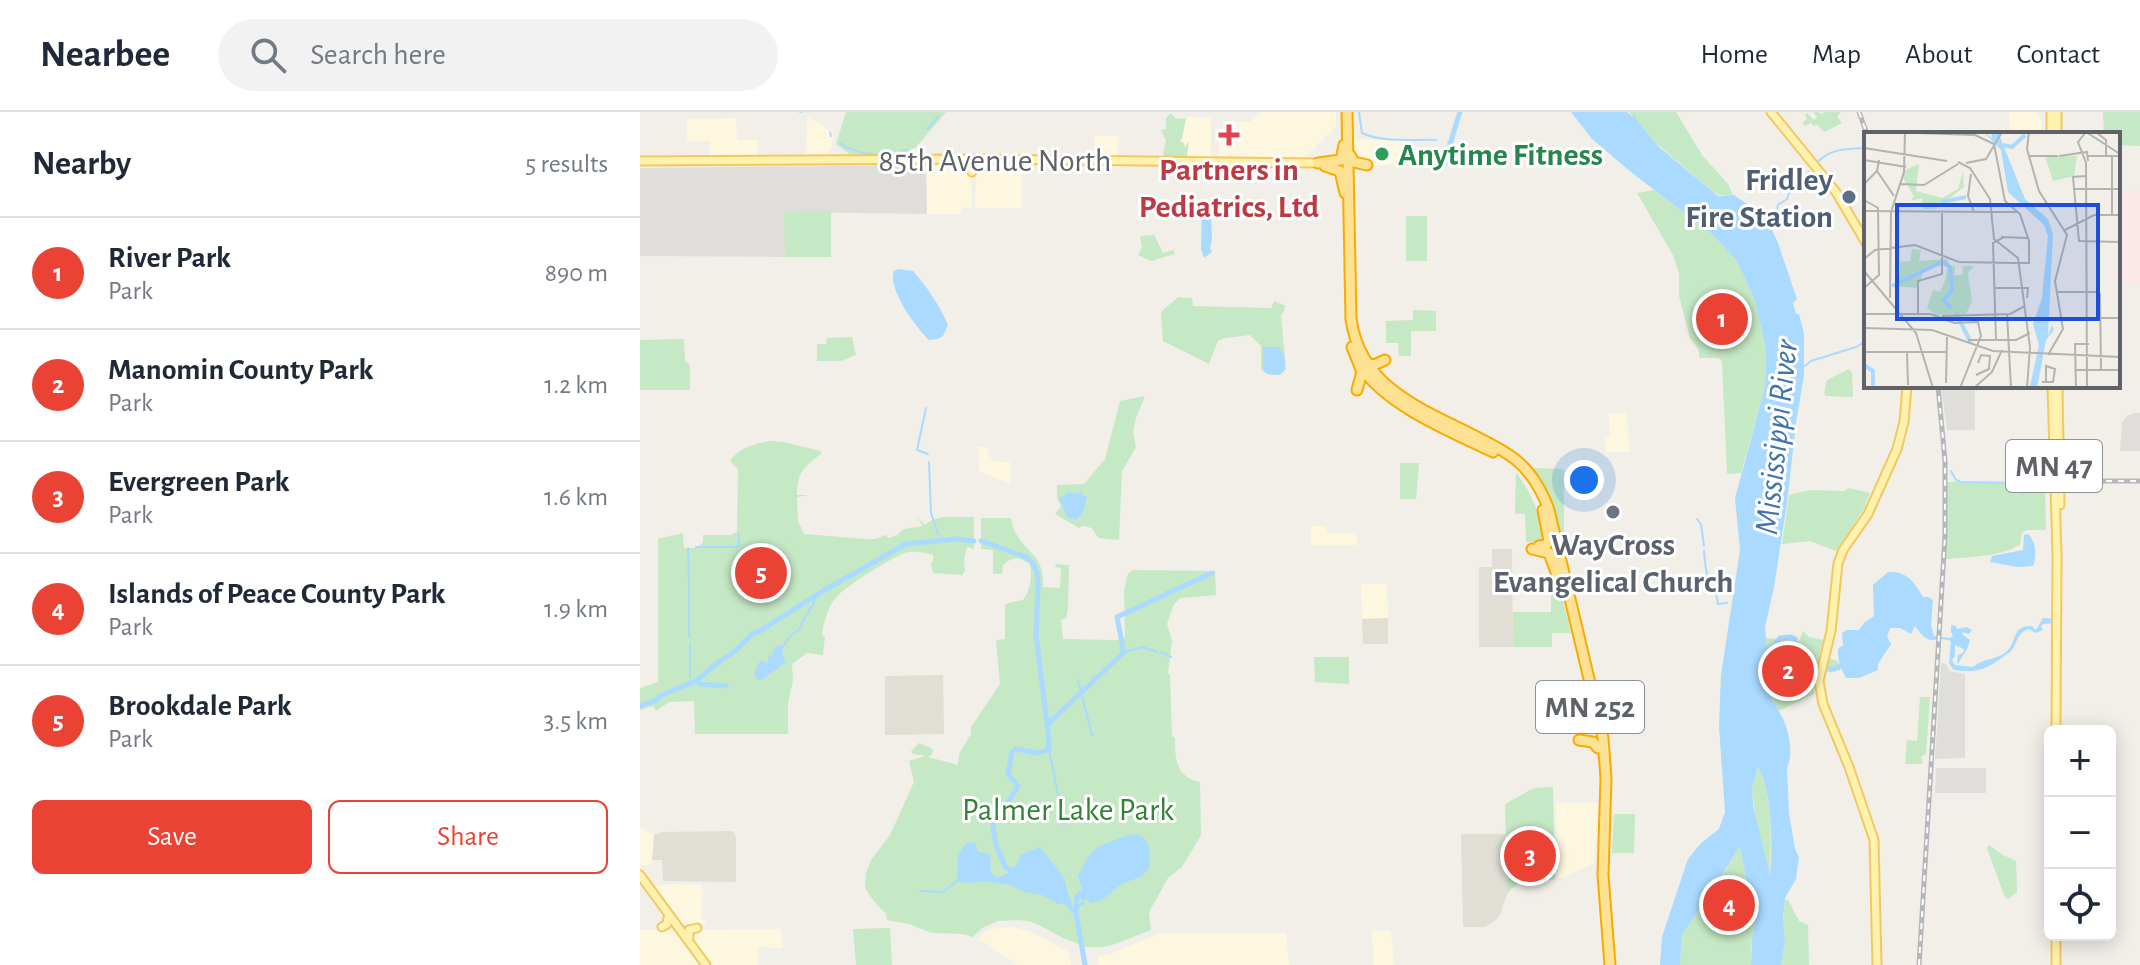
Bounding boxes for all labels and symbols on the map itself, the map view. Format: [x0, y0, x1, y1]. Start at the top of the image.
marker: Partners in Pediatrics, Ltd [1218, 124, 1240, 146]
inset map [1864, 132, 2120, 388]
place label: Anytime Fitness [1398, 139, 1603, 171]
street label: 85th Avenue North [878, 145, 1112, 177]
marker: Anytime Fitness [1373, 145, 1391, 163]
place label: Partners in Pediatrics, Ltd [1139, 154, 1319, 223]
place label: Fridley Fire Station [1685, 164, 1834, 233]
marker: Fridley Fire Station [1840, 188, 1858, 206]
pin: 1 [1696, 289, 1748, 349]
water label: Mississippi River [1750, 337, 1804, 536]
road number: MN 47 [2006, 440, 2102, 492]
your location [1564, 460, 1604, 500]
marker: WayCross Evangelical Church [1604, 503, 1622, 521]
place label: WayCross Evangelical Church [1493, 529, 1733, 598]
pin: 5 [735, 543, 787, 603]
pin: 2 [1762, 641, 1814, 701]
road number: MN 252 [1536, 681, 1644, 733]
park label: Palmer Lake Park [962, 794, 1174, 826]
pin: 3 [1504, 826, 1556, 886]
pin: 4 [1703, 875, 1755, 935]

